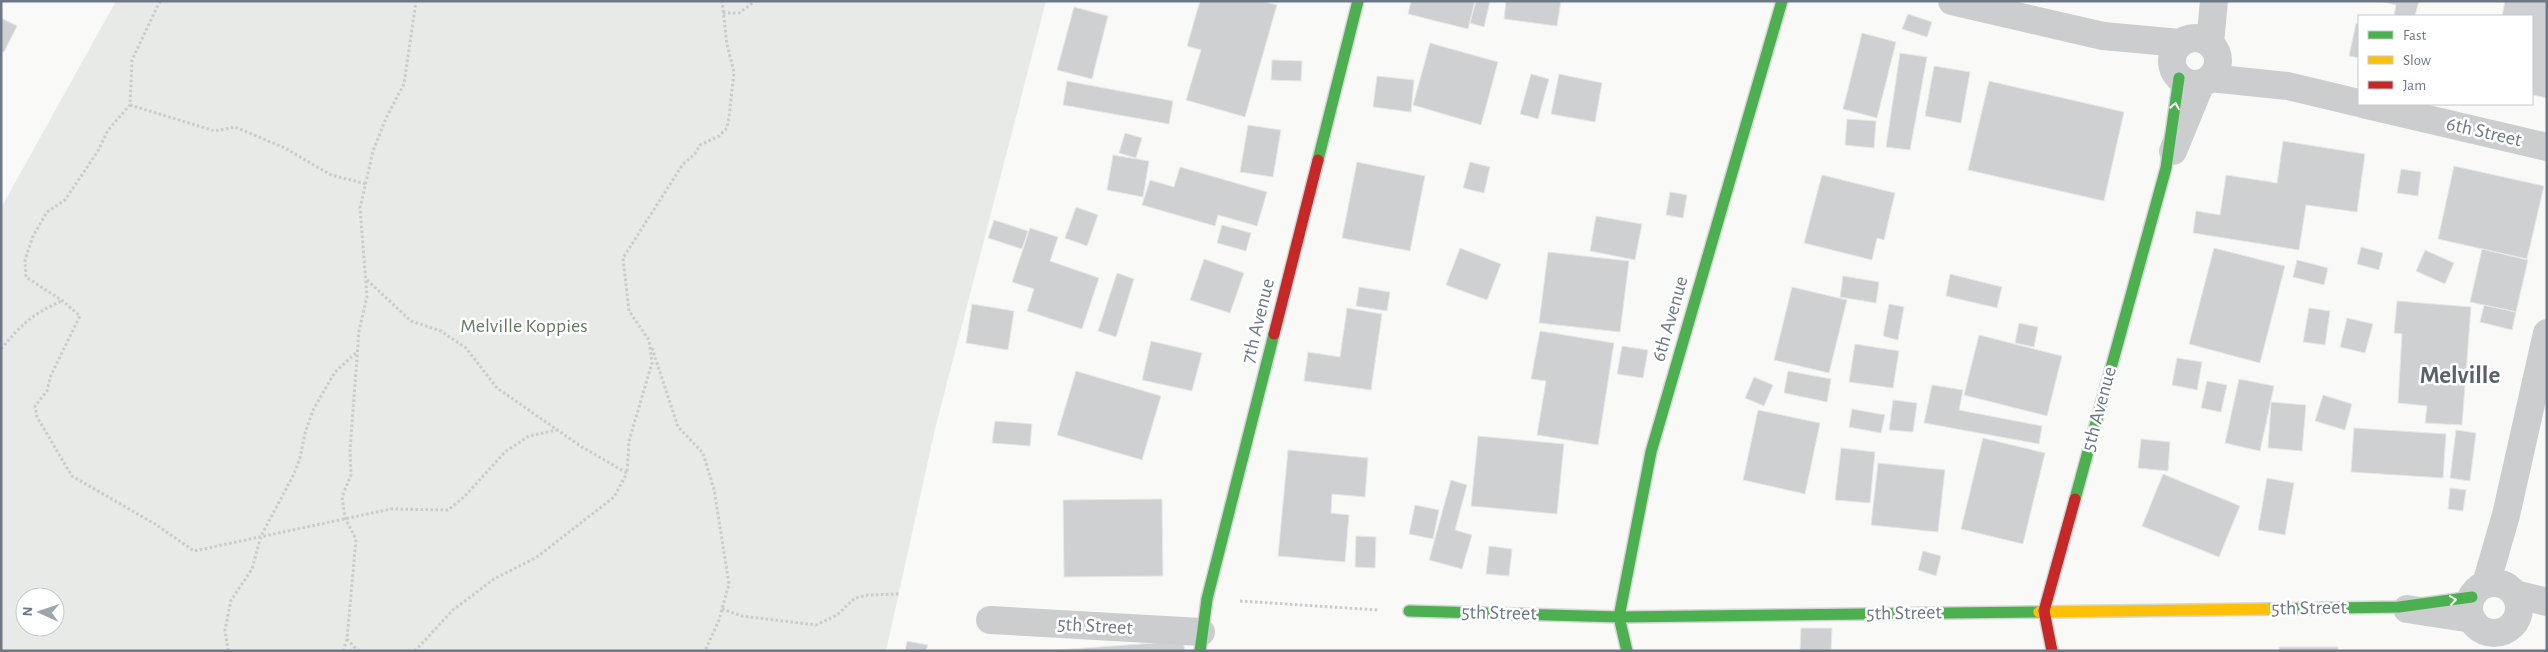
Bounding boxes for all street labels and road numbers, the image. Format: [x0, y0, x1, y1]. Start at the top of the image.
street label: 6th Street [2444, 114, 2524, 150]
street label: 6th Avenue [1648, 274, 1692, 364]
street label: 7th Avenue [1238, 277, 1278, 365]
street label: 5th Avenue [2078, 365, 2120, 453]
street label: 5th Street [2271, 597, 2348, 619]
street label: 5th Street [1461, 602, 1538, 624]
street label: 5th Street [1866, 602, 1943, 624]
street label: 5th Street [1057, 614, 1134, 638]

